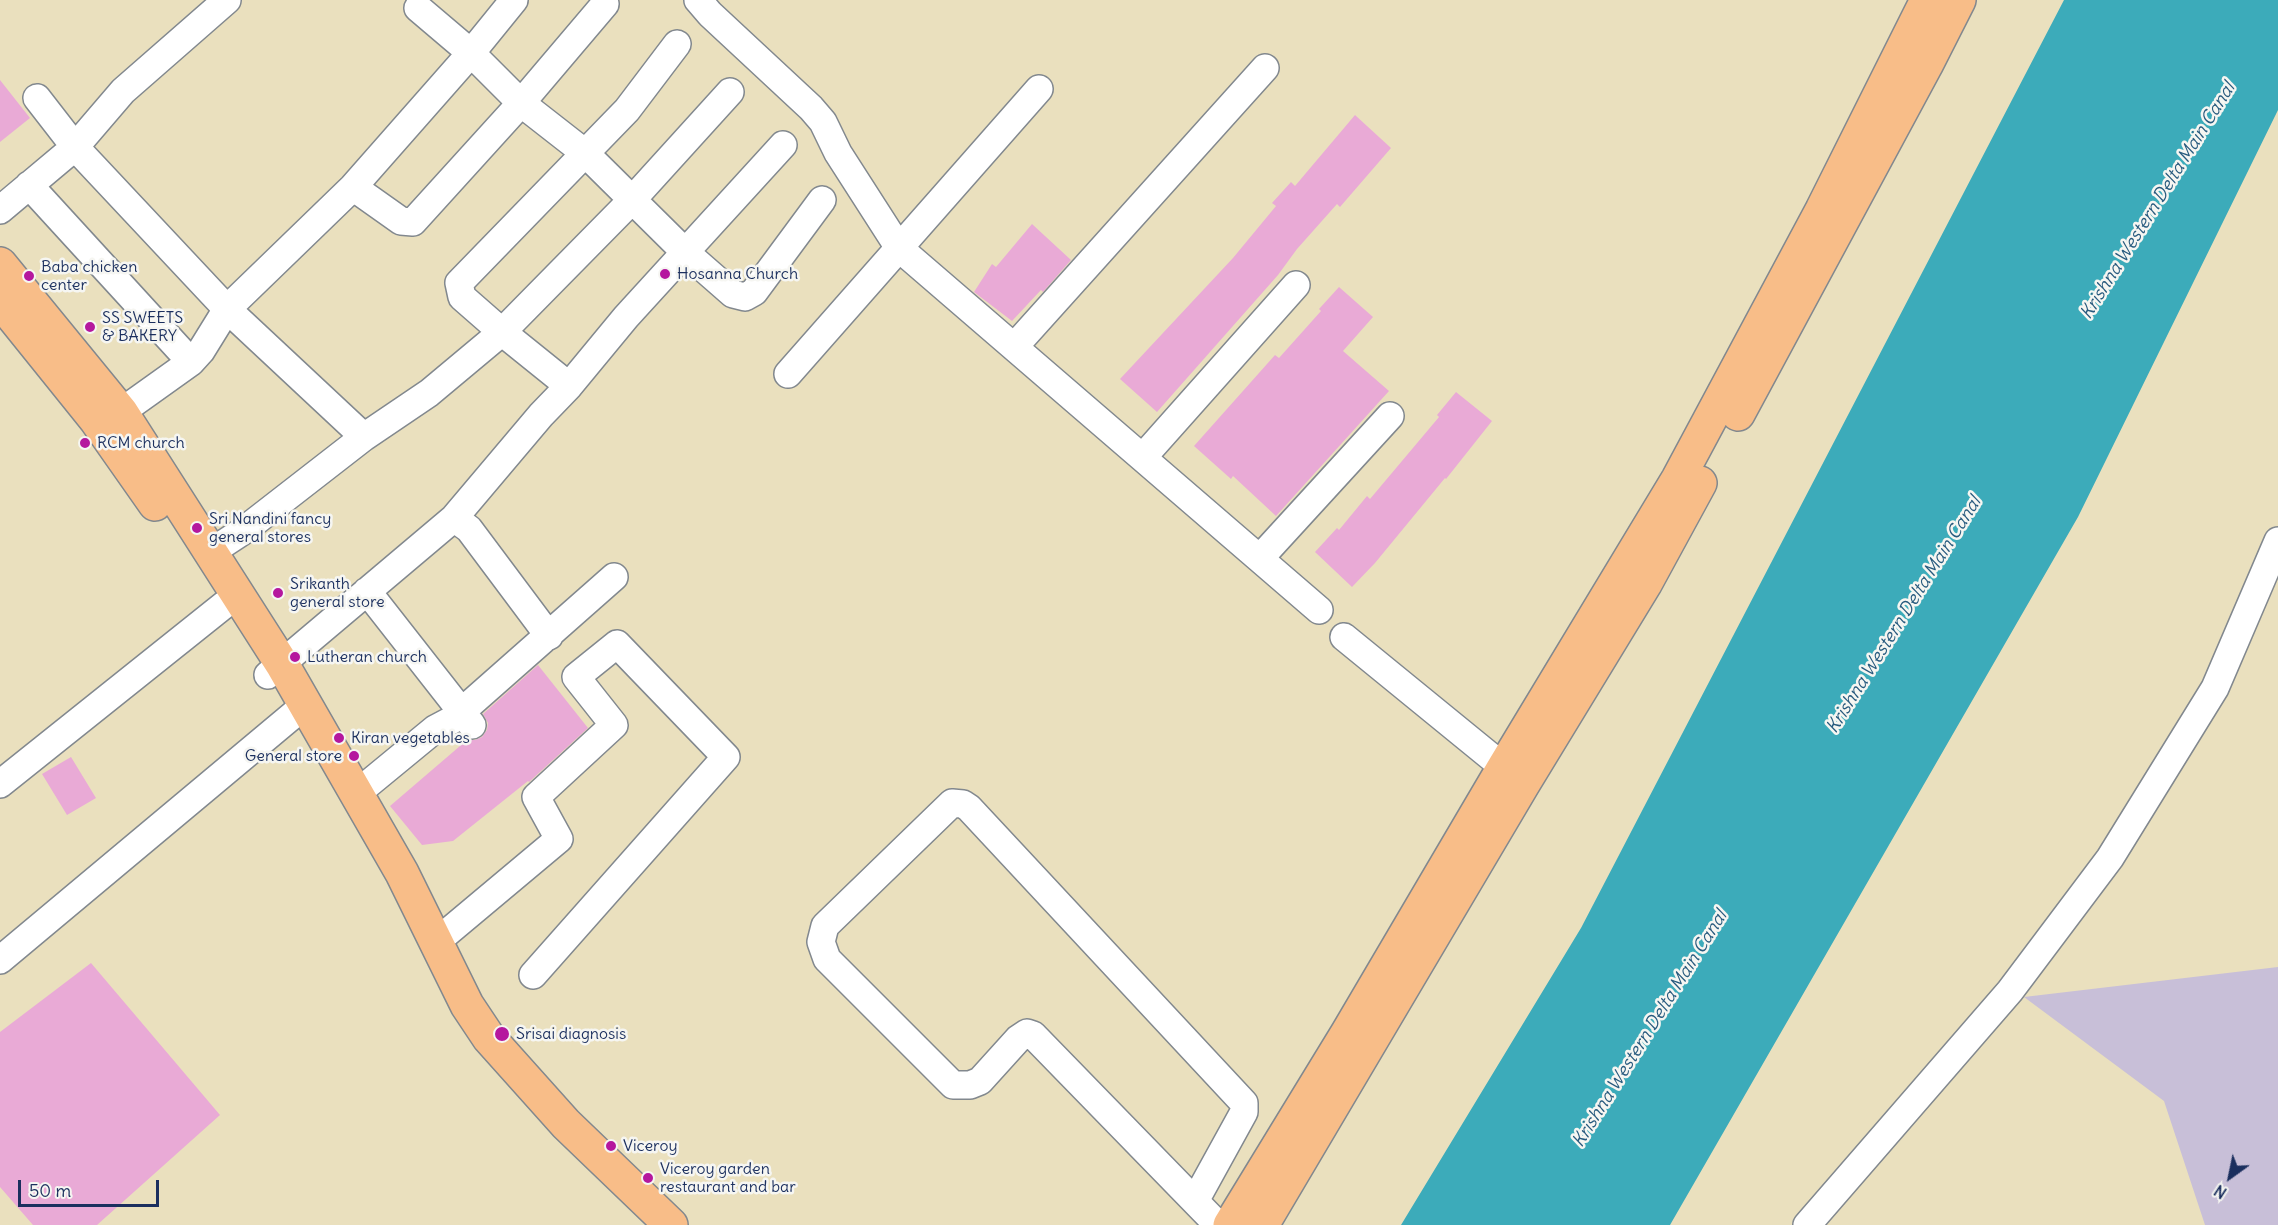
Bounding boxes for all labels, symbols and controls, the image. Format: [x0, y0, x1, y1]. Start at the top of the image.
water label: Krishna Western Delta Main Canal [2076, 79, 2240, 323]
place label: Baba chicken center [41, 257, 137, 295]
place label: Hosanna Church [677, 264, 798, 284]
marker: Hosanna Church [658, 267, 672, 281]
marker: Baba chicken center [22, 269, 36, 283]
place label: SS SWEETS & BAKERY [102, 308, 183, 346]
marker: SS SWEETS & BAKERY [83, 320, 97, 334]
place label: RCM church [97, 433, 185, 453]
marker: RCM church [78, 436, 92, 450]
water label: Krishna Western Delta Main Canal [1822, 493, 1986, 737]
place label: Sri Nandini fancy general stores [209, 509, 331, 547]
marker: Sri Nandini fancy general stores [190, 521, 204, 535]
place label: Srikanth general store [290, 574, 385, 612]
marker: Srikanth general store [271, 586, 285, 600]
place label: Lutheran church [307, 647, 427, 667]
marker: Lutheran church [288, 650, 302, 664]
place label: Kiran vegetables [351, 728, 470, 748]
marker: Kiran vegetables [332, 731, 346, 745]
place label: General store [245, 746, 342, 766]
marker: General store [347, 749, 361, 763]
water label: Krishna Western Delta Main Canal [1568, 907, 1732, 1151]
place label: Srisai diagnosis [516, 1024, 626, 1044]
marker: Srisai diagnosis [493, 1025, 511, 1043]
place label: Viceroy [623, 1136, 678, 1156]
marker: Viceroy [604, 1139, 618, 1153]
north arrow [2200, 1147, 2260, 1207]
place label: Viceroy garden restaurant and bar [660, 1159, 796, 1197]
scale bar [21, 1168, 162, 1206]
marker: Viceroy garden restaurant and bar [641, 1171, 655, 1185]
text: 50 m [29, 1179, 71, 1202]
text: N [2210, 1181, 2230, 1203]

